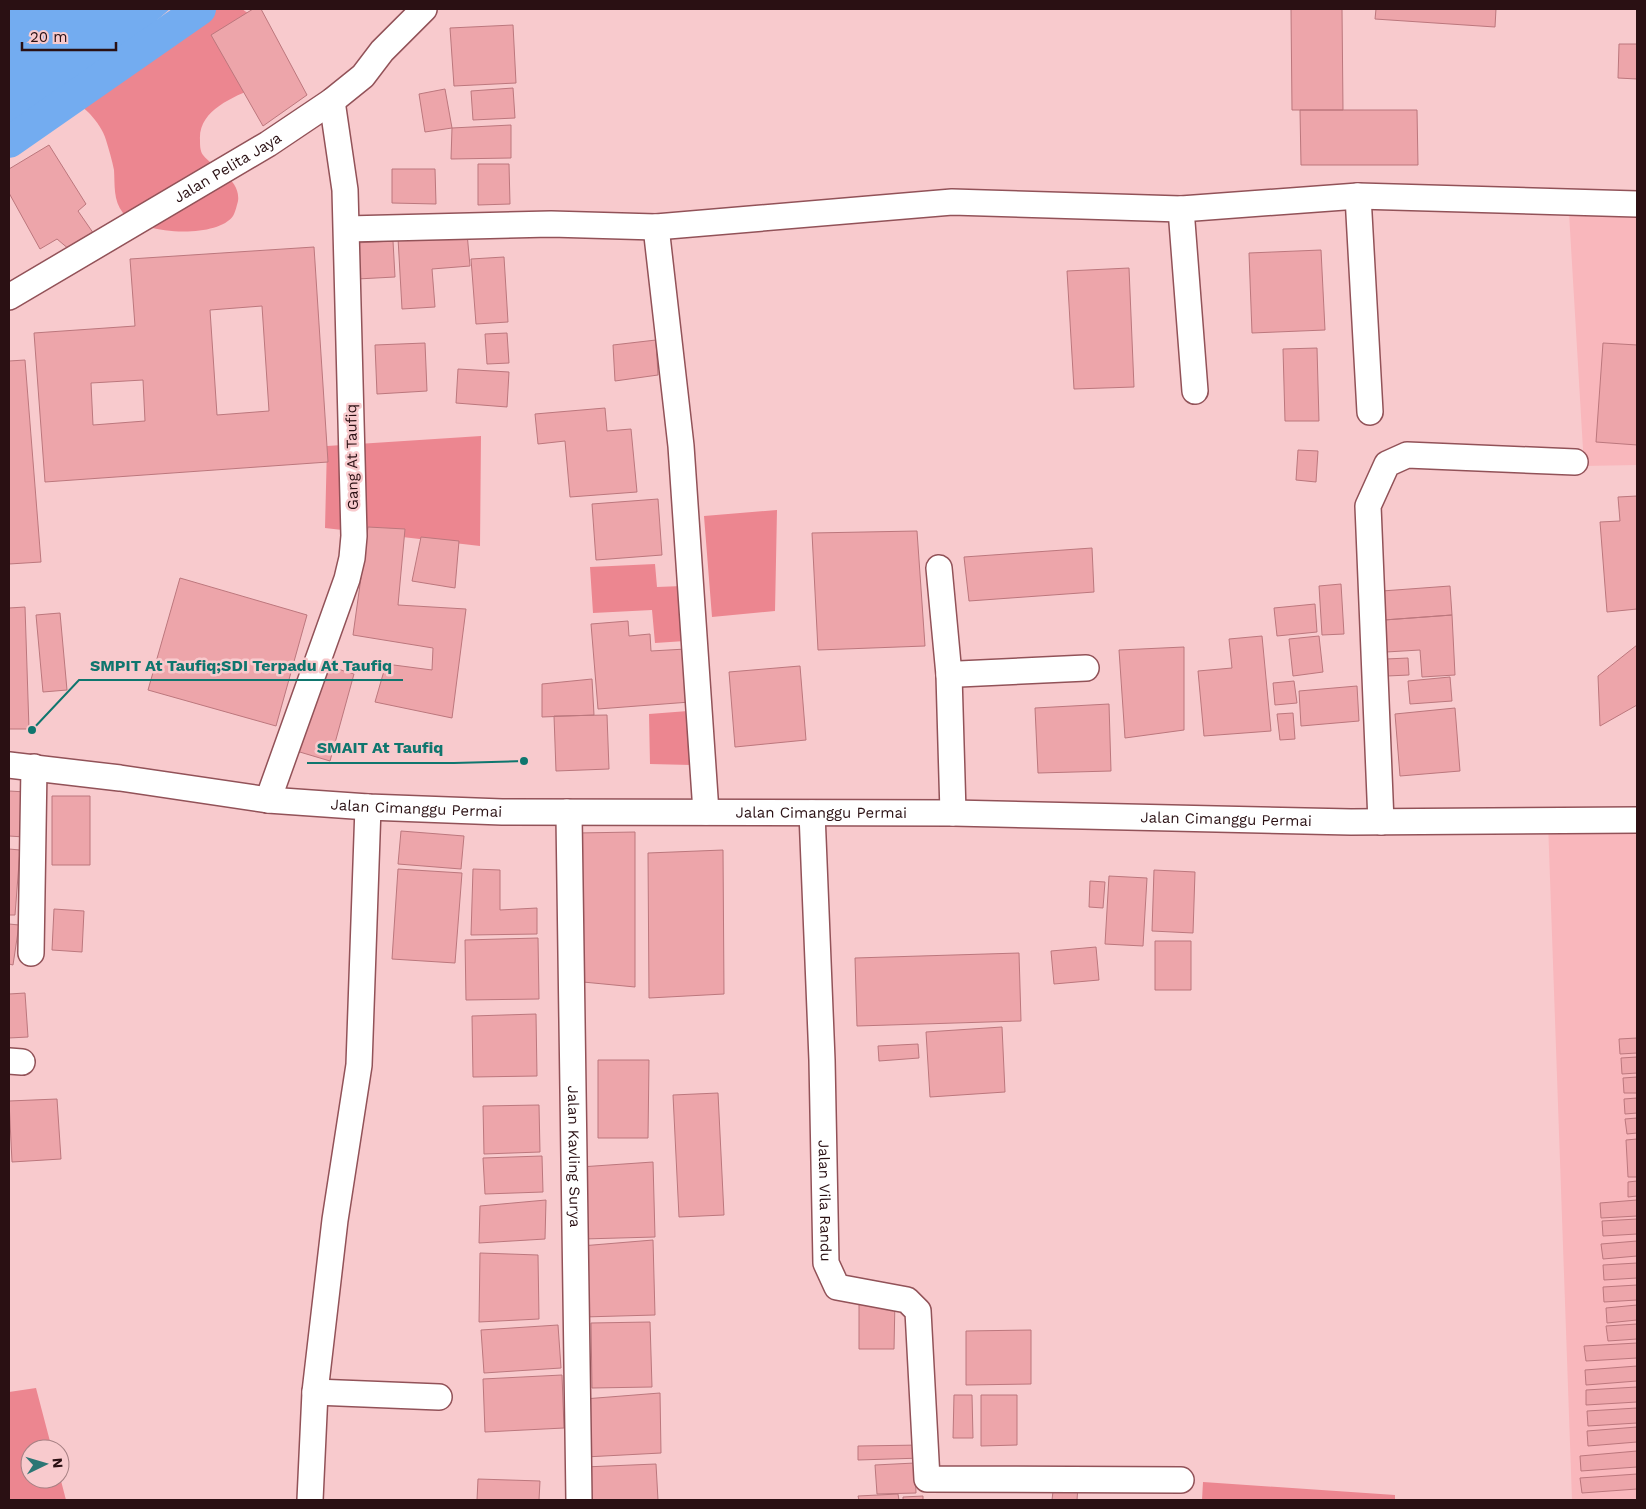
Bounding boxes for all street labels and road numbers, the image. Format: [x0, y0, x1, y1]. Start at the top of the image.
street label: Jalan Pelita Jaya [171, 128, 285, 207]
street label: Gang At Taufiq [342, 404, 362, 510]
street label: Jalan Cimanggu Permai [330, 795, 502, 821]
street label: Jalan Cimanggu Permai [735, 804, 907, 822]
street label: Jalan Cimanggu Permai [1140, 808, 1312, 830]
street label: Jalan Kavling Surya [564, 1085, 584, 1228]
street label: Jalan Vila Randu [815, 1140, 835, 1262]

